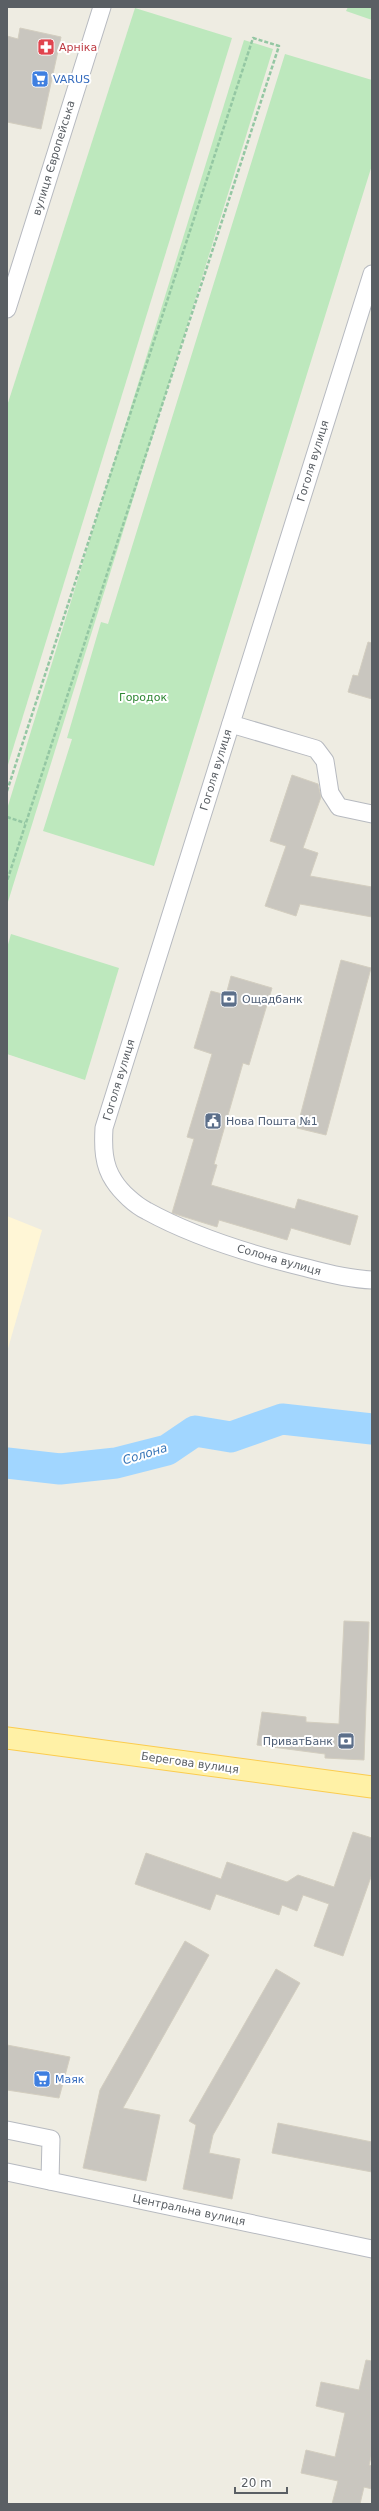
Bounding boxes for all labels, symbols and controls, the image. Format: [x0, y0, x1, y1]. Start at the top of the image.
pharmacy icon: Арніка [36, 37, 56, 57]
place label: Арніка [59, 41, 97, 54]
supermarket icon: VARUS [30, 69, 50, 89]
place label: VARUS [53, 73, 90, 86]
street label: вулиця Європейська [30, 99, 78, 217]
street label: Гоголя вулиця [294, 419, 332, 503]
park label: Городок [119, 691, 167, 704]
street label: Гоголя вулиця [197, 728, 235, 812]
bank icon: Ощадбанк [219, 989, 239, 1009]
place label: Ощадбанк [242, 993, 303, 1006]
street label: Гоголя вулиця [100, 1038, 138, 1122]
public building icon: Нова Пошта №1 [203, 1111, 223, 1131]
place label: Нова Пошта №1 [226, 1115, 318, 1128]
street label: Солона вулиця [235, 1242, 323, 1278]
water label: Солона [121, 1441, 169, 1467]
bank icon: ПриватБанк [336, 1731, 356, 1751]
place label: ПриватБанк [263, 1735, 333, 1748]
street label: Берегова вулиця [140, 1750, 240, 1776]
supermarket icon: Маяк [32, 2069, 52, 2089]
place label: Маяк [55, 2073, 85, 2086]
street label: Центральна вулиця [131, 2192, 247, 2228]
scale bar [235, 2469, 287, 2495]
text: 20 m [241, 2476, 272, 2490]

